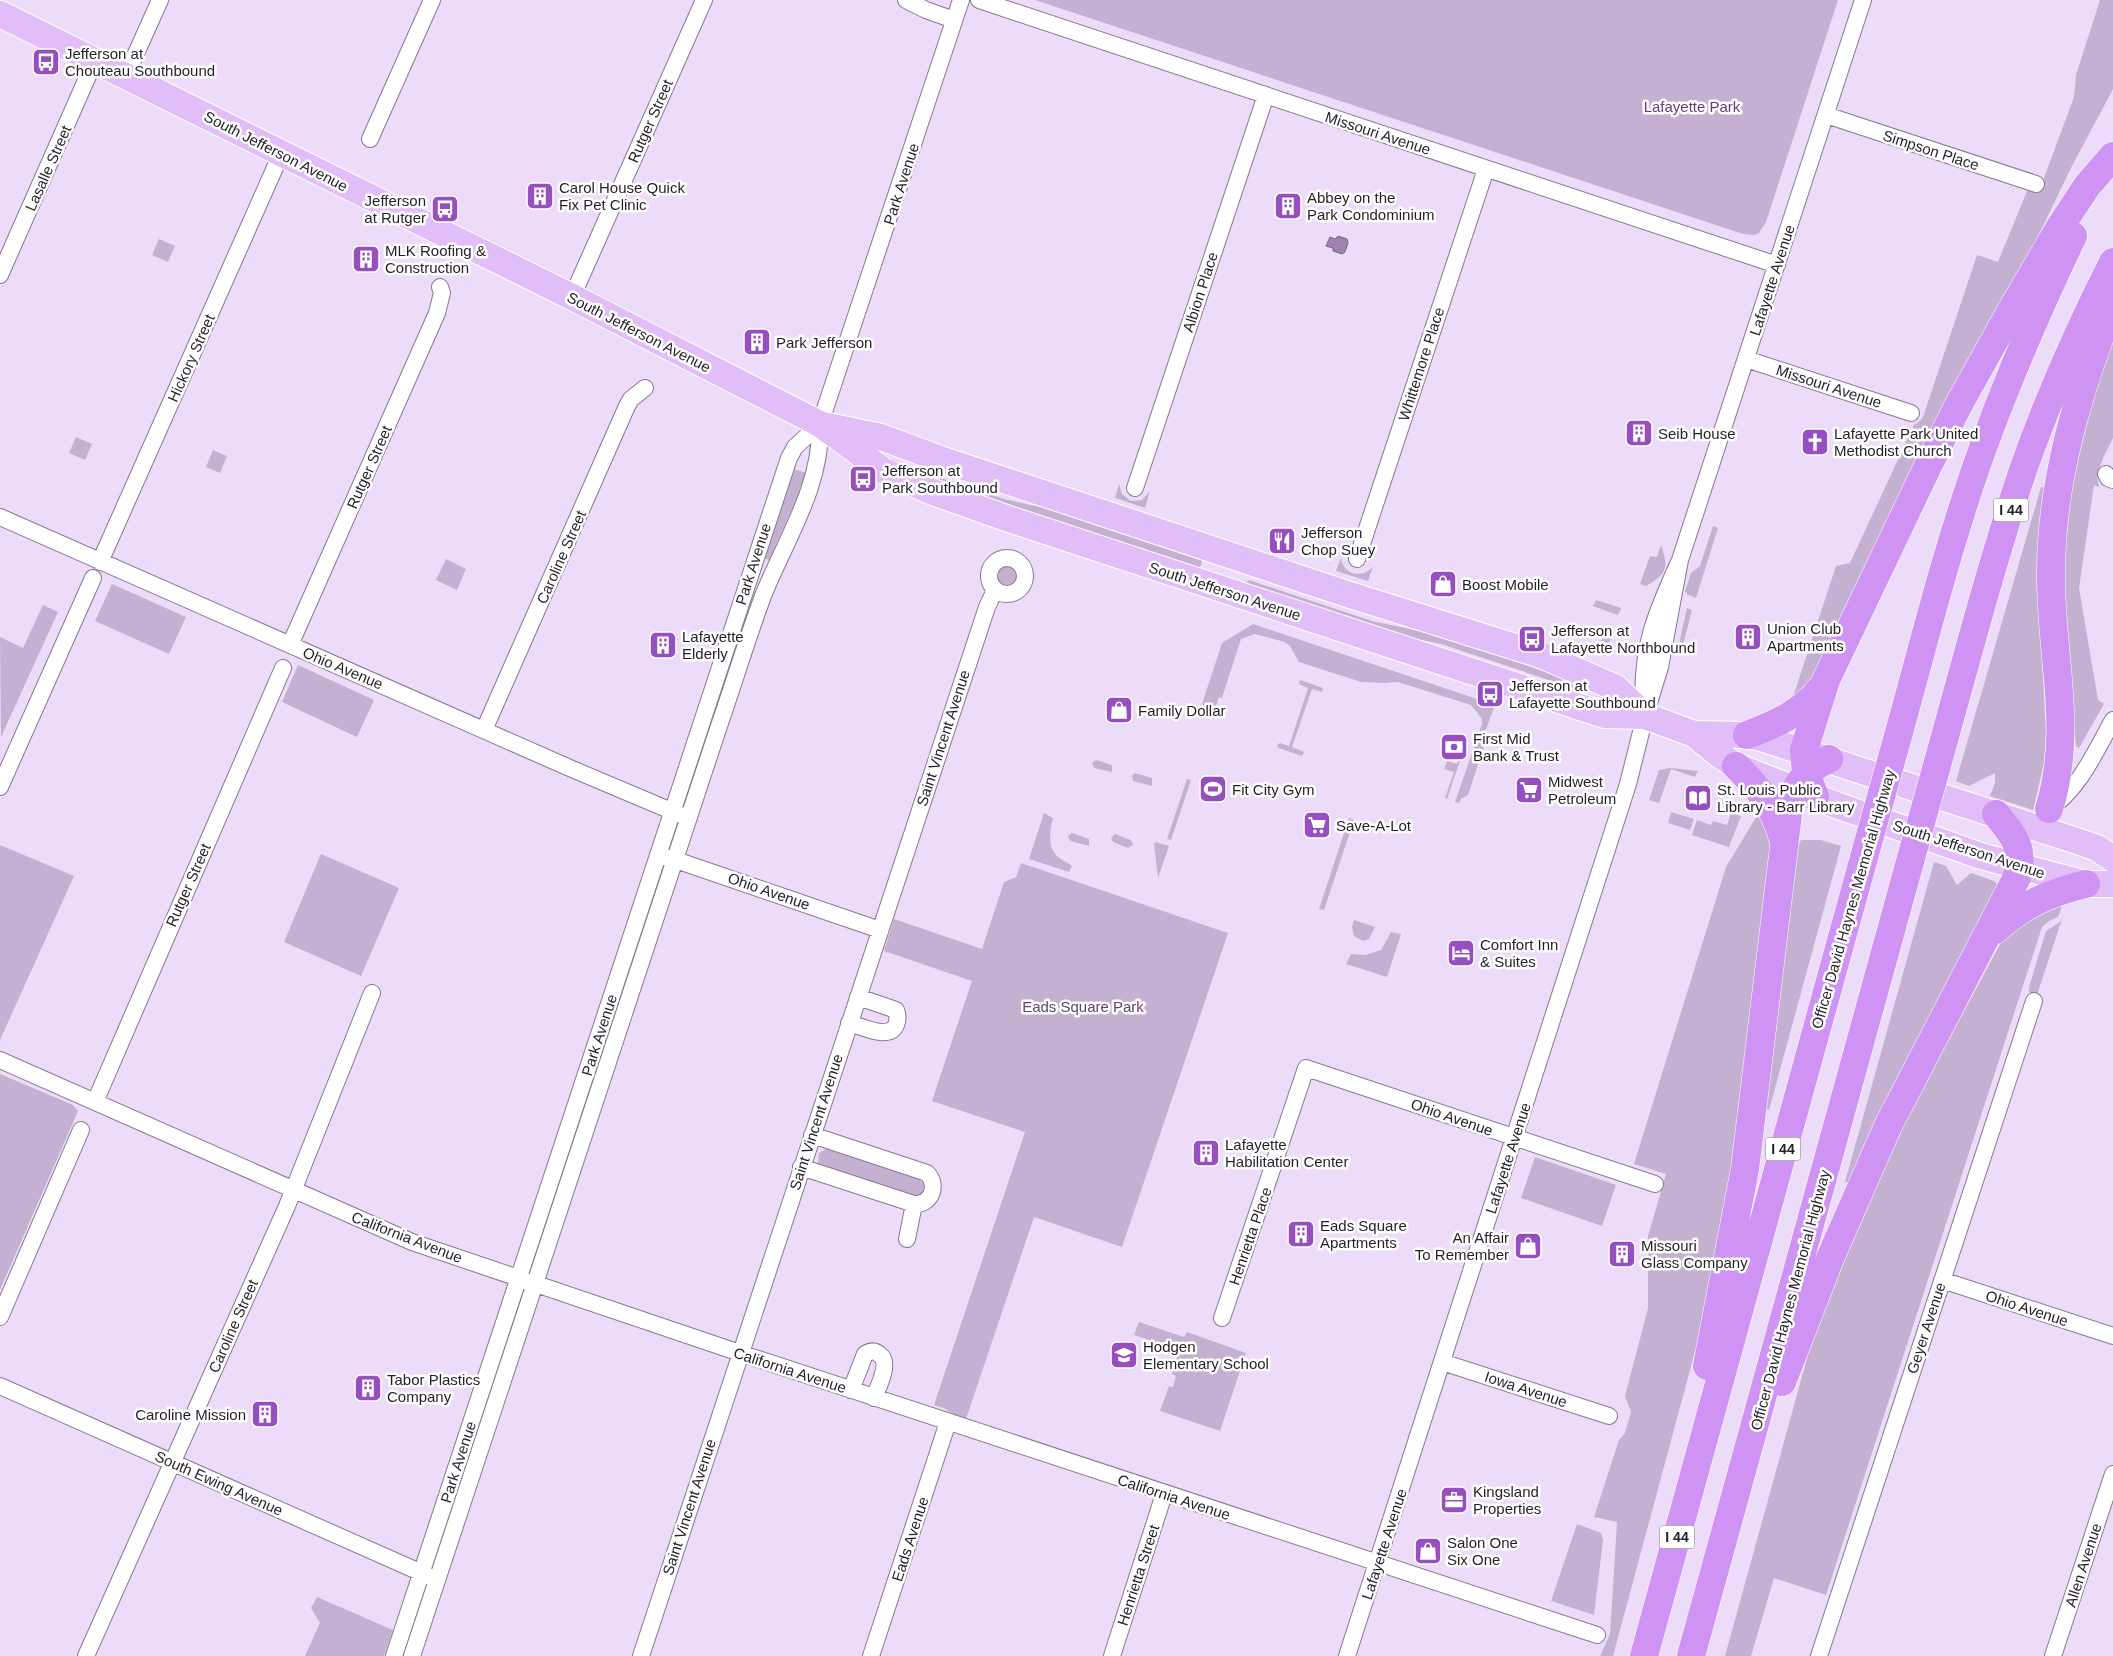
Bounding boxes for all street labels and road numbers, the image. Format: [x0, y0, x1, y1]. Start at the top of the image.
street label: Rutger Street [624, 76, 676, 165]
street label: South Jefferson Avenue [201, 107, 351, 195]
street label: Missouri Avenue [1323, 108, 1433, 158]
street label: Lasalle Street [22, 122, 75, 213]
street label: Simpson Place [1881, 126, 1981, 174]
street label: Park Avenue [880, 141, 922, 227]
street label: Lafayette Avenue [1746, 222, 1798, 338]
street label: Albion Place [1179, 250, 1221, 334]
street label: South Jefferson Avenue [564, 288, 714, 376]
street label: Whittemore Place [1395, 305, 1447, 423]
street label: Hickory Street [164, 311, 218, 404]
street label: Missouri Avenue [1774, 361, 1884, 411]
street label: Rutger Street [343, 422, 395, 511]
road number: I 44 [1994, 498, 2028, 522]
street label: Caroline Street [533, 507, 589, 606]
street label: Park Avenue [732, 521, 774, 607]
street label: South Jefferson Avenue [1147, 558, 1303, 624]
street label: Ohio Avenue [300, 643, 386, 693]
street label: Saint Vincent Avenue [913, 668, 973, 808]
street label: Officer David Haynes Memorial Highway [1808, 767, 1898, 1031]
street label: South Jefferson Avenue [1891, 816, 2047, 882]
street label: Rutger Street [162, 840, 214, 929]
street label: Ohio Avenue [726, 869, 812, 913]
street label: Park Avenue [578, 992, 620, 1078]
street label: Saint Vincent Avenue [786, 1052, 846, 1192]
street label: Ohio Avenue [1409, 1095, 1495, 1139]
street label: Lafayette Avenue [1482, 1100, 1534, 1216]
road number: I 44 [1766, 1138, 1800, 1160]
street label: Officer David Haynes Memorial Highway [1747, 1167, 1833, 1432]
street label: Henrietta Place [1225, 1185, 1275, 1287]
street label: California Avenue [349, 1208, 465, 1266]
street label: Caroline Street [205, 1276, 261, 1375]
street label: Geyer Avenue [1903, 1280, 1949, 1376]
street label: Ohio Avenue [1984, 1287, 2070, 1329]
street label: California Avenue [732, 1344, 848, 1396]
street label: Iowa Avenue [1483, 1368, 1569, 1410]
street label: Park Avenue [437, 1419, 479, 1505]
street label: Saint Vincent Avenue [659, 1437, 719, 1577]
street label: South Ewing Avenue [152, 1447, 286, 1519]
street label: California Avenue [1116, 1471, 1232, 1523]
street label: Lafayette Avenue [1358, 1486, 1410, 1602]
street label: Eads Avenue [888, 1494, 932, 1584]
street label: Allen Avenue [2061, 1521, 2105, 1609]
street label: Henrietta Street [1114, 1522, 1163, 1628]
road number: I 44 [1660, 1525, 1694, 1548]

